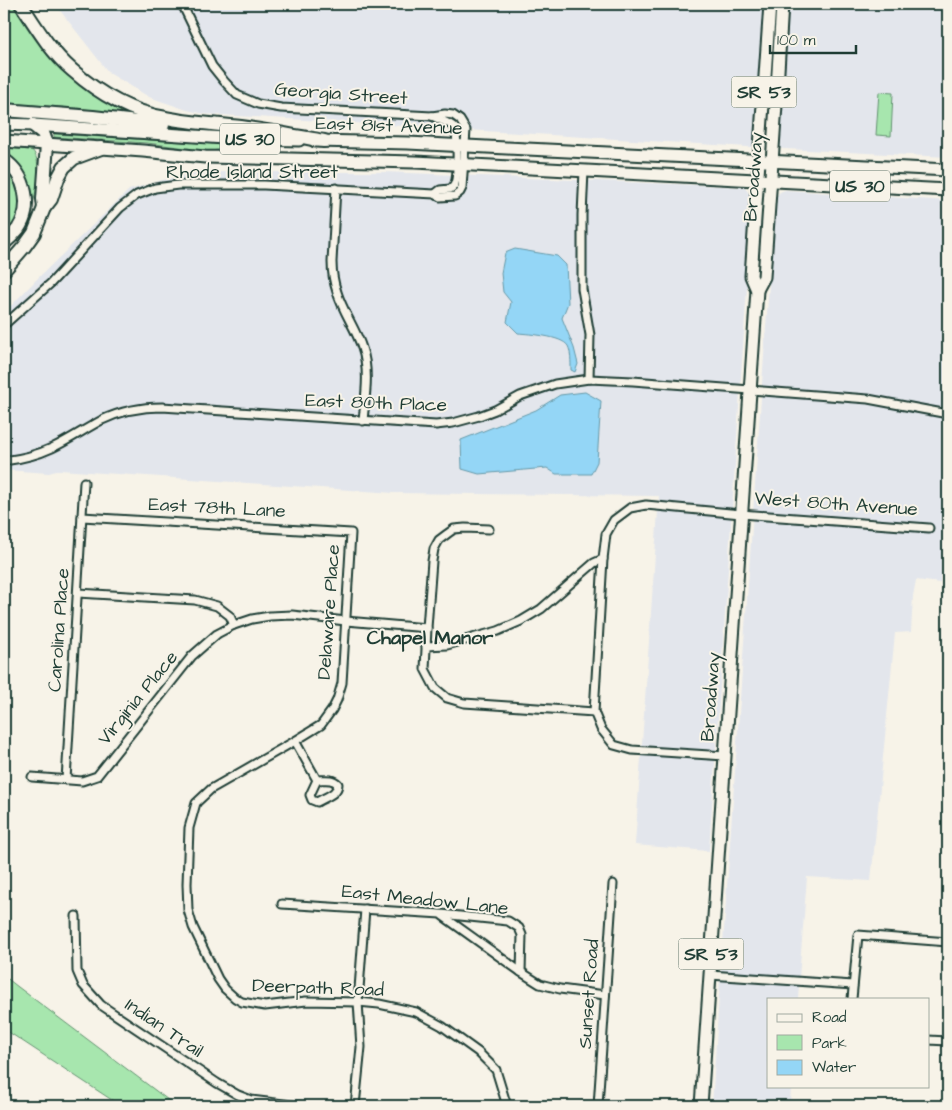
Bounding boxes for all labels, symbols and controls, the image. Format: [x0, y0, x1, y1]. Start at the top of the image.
scale bar [770, 22, 856, 54]
text: 100 m [777, 30, 816, 51]
street label: Georgia Street [274, 76, 409, 113]
road number: SR 53 [732, 76, 796, 108]
street label: East 81st Avenue [315, 110, 463, 142]
road number: US 30 [220, 124, 280, 154]
street label: Broadway [737, 131, 772, 223]
street label: Rhode Island Street [166, 159, 338, 186]
road number: US 30 [830, 170, 890, 202]
street label: East 80th Place [305, 387, 447, 419]
street label: West 80th Avenue [753, 485, 919, 523]
street label: East 78th Lane [148, 491, 286, 525]
street label: Delaware Place [311, 543, 347, 681]
street label: Carolina Place [41, 567, 77, 693]
district label: Chapel Manor [367, 624, 494, 652]
street label: Virginia Place [91, 645, 185, 752]
street label: Broadway [694, 651, 729, 743]
street label: East Meadow Lane [340, 878, 510, 922]
street label: Sunset Road [572, 938, 606, 1050]
road number: SR 53 [678, 939, 744, 970]
street label: Deerpath Road [252, 972, 385, 1004]
street label: Indian Trail [119, 992, 209, 1064]
legend [767, 998, 930, 1088]
text: Road [812, 1007, 847, 1028]
text: Park [812, 1033, 847, 1054]
text: Water [812, 1057, 856, 1078]

